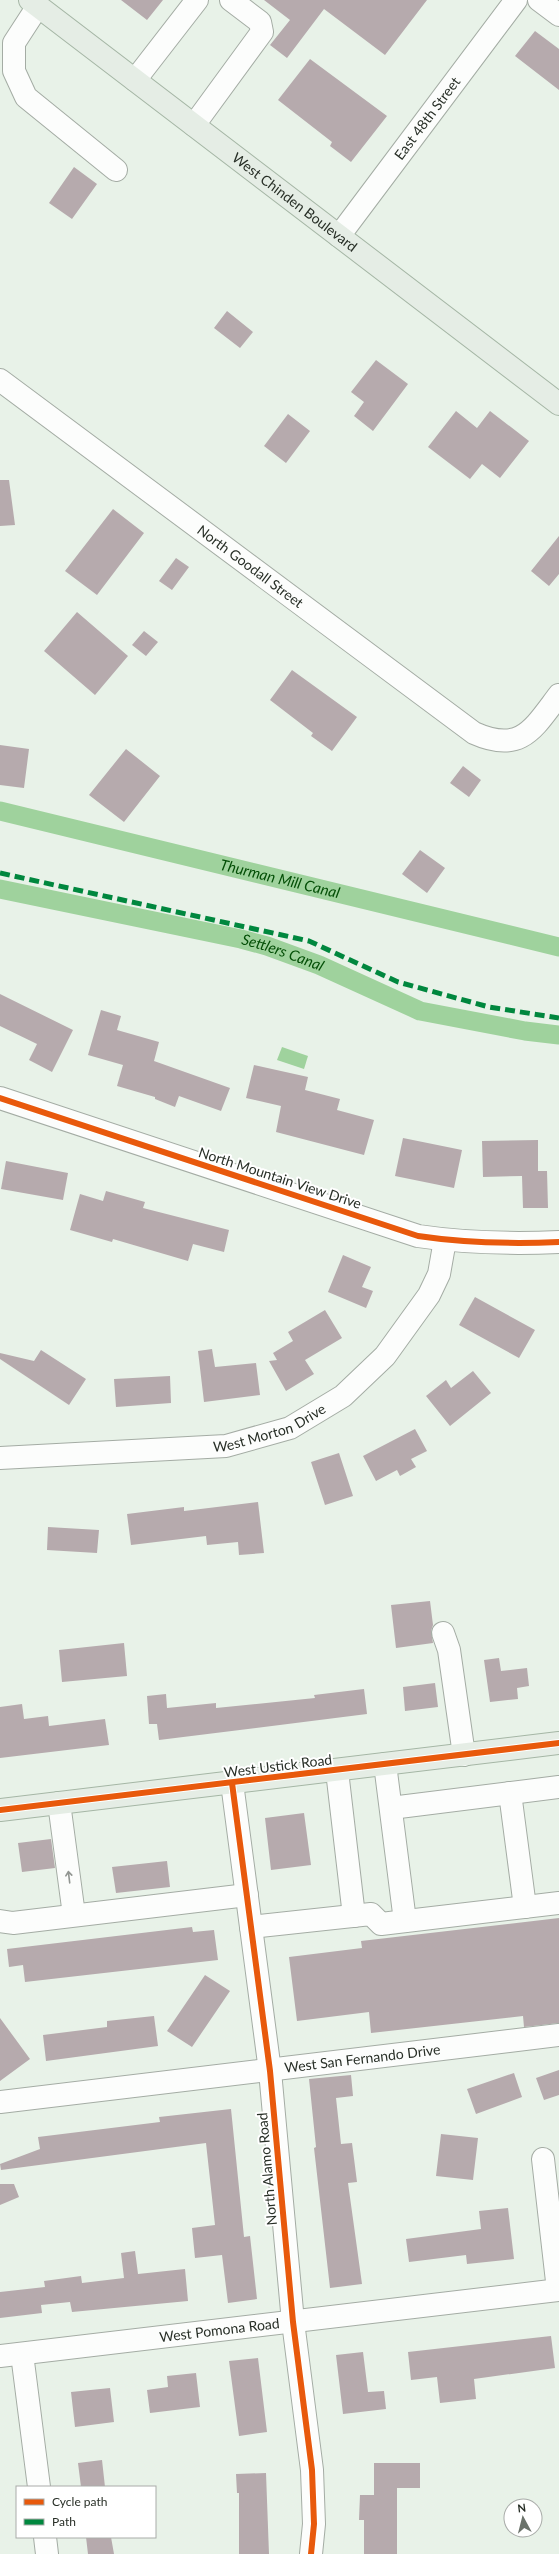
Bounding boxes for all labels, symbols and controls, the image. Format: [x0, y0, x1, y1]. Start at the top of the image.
street label: East 48th Street [390, 73, 463, 163]
street label: West Chinden Boulevard [229, 149, 361, 255]
street label: North Goodall Street [194, 521, 307, 611]
water label: Thurman Mill Canal [218, 855, 342, 901]
water label: Settlers Canal [240, 930, 328, 974]
street label: North Mountain View Drive [197, 1143, 364, 1212]
street label: West Morton Drive [213, 1400, 328, 1455]
street label: West Ustick Road [223, 1750, 333, 1781]
one-way arrow [65, 1871, 73, 1884]
street label: West San Fernando Drive [283, 2040, 441, 2076]
street label: North Alamo Road [253, 2112, 280, 2226]
street label: West Pomona Road [158, 2314, 280, 2345]
legend [16, 2486, 156, 2538]
text: Cycle path [52, 2494, 107, 2509]
north arrow [503, 2498, 543, 2538]
text: N [517, 2501, 527, 2515]
text: Path [52, 2514, 76, 2529]

